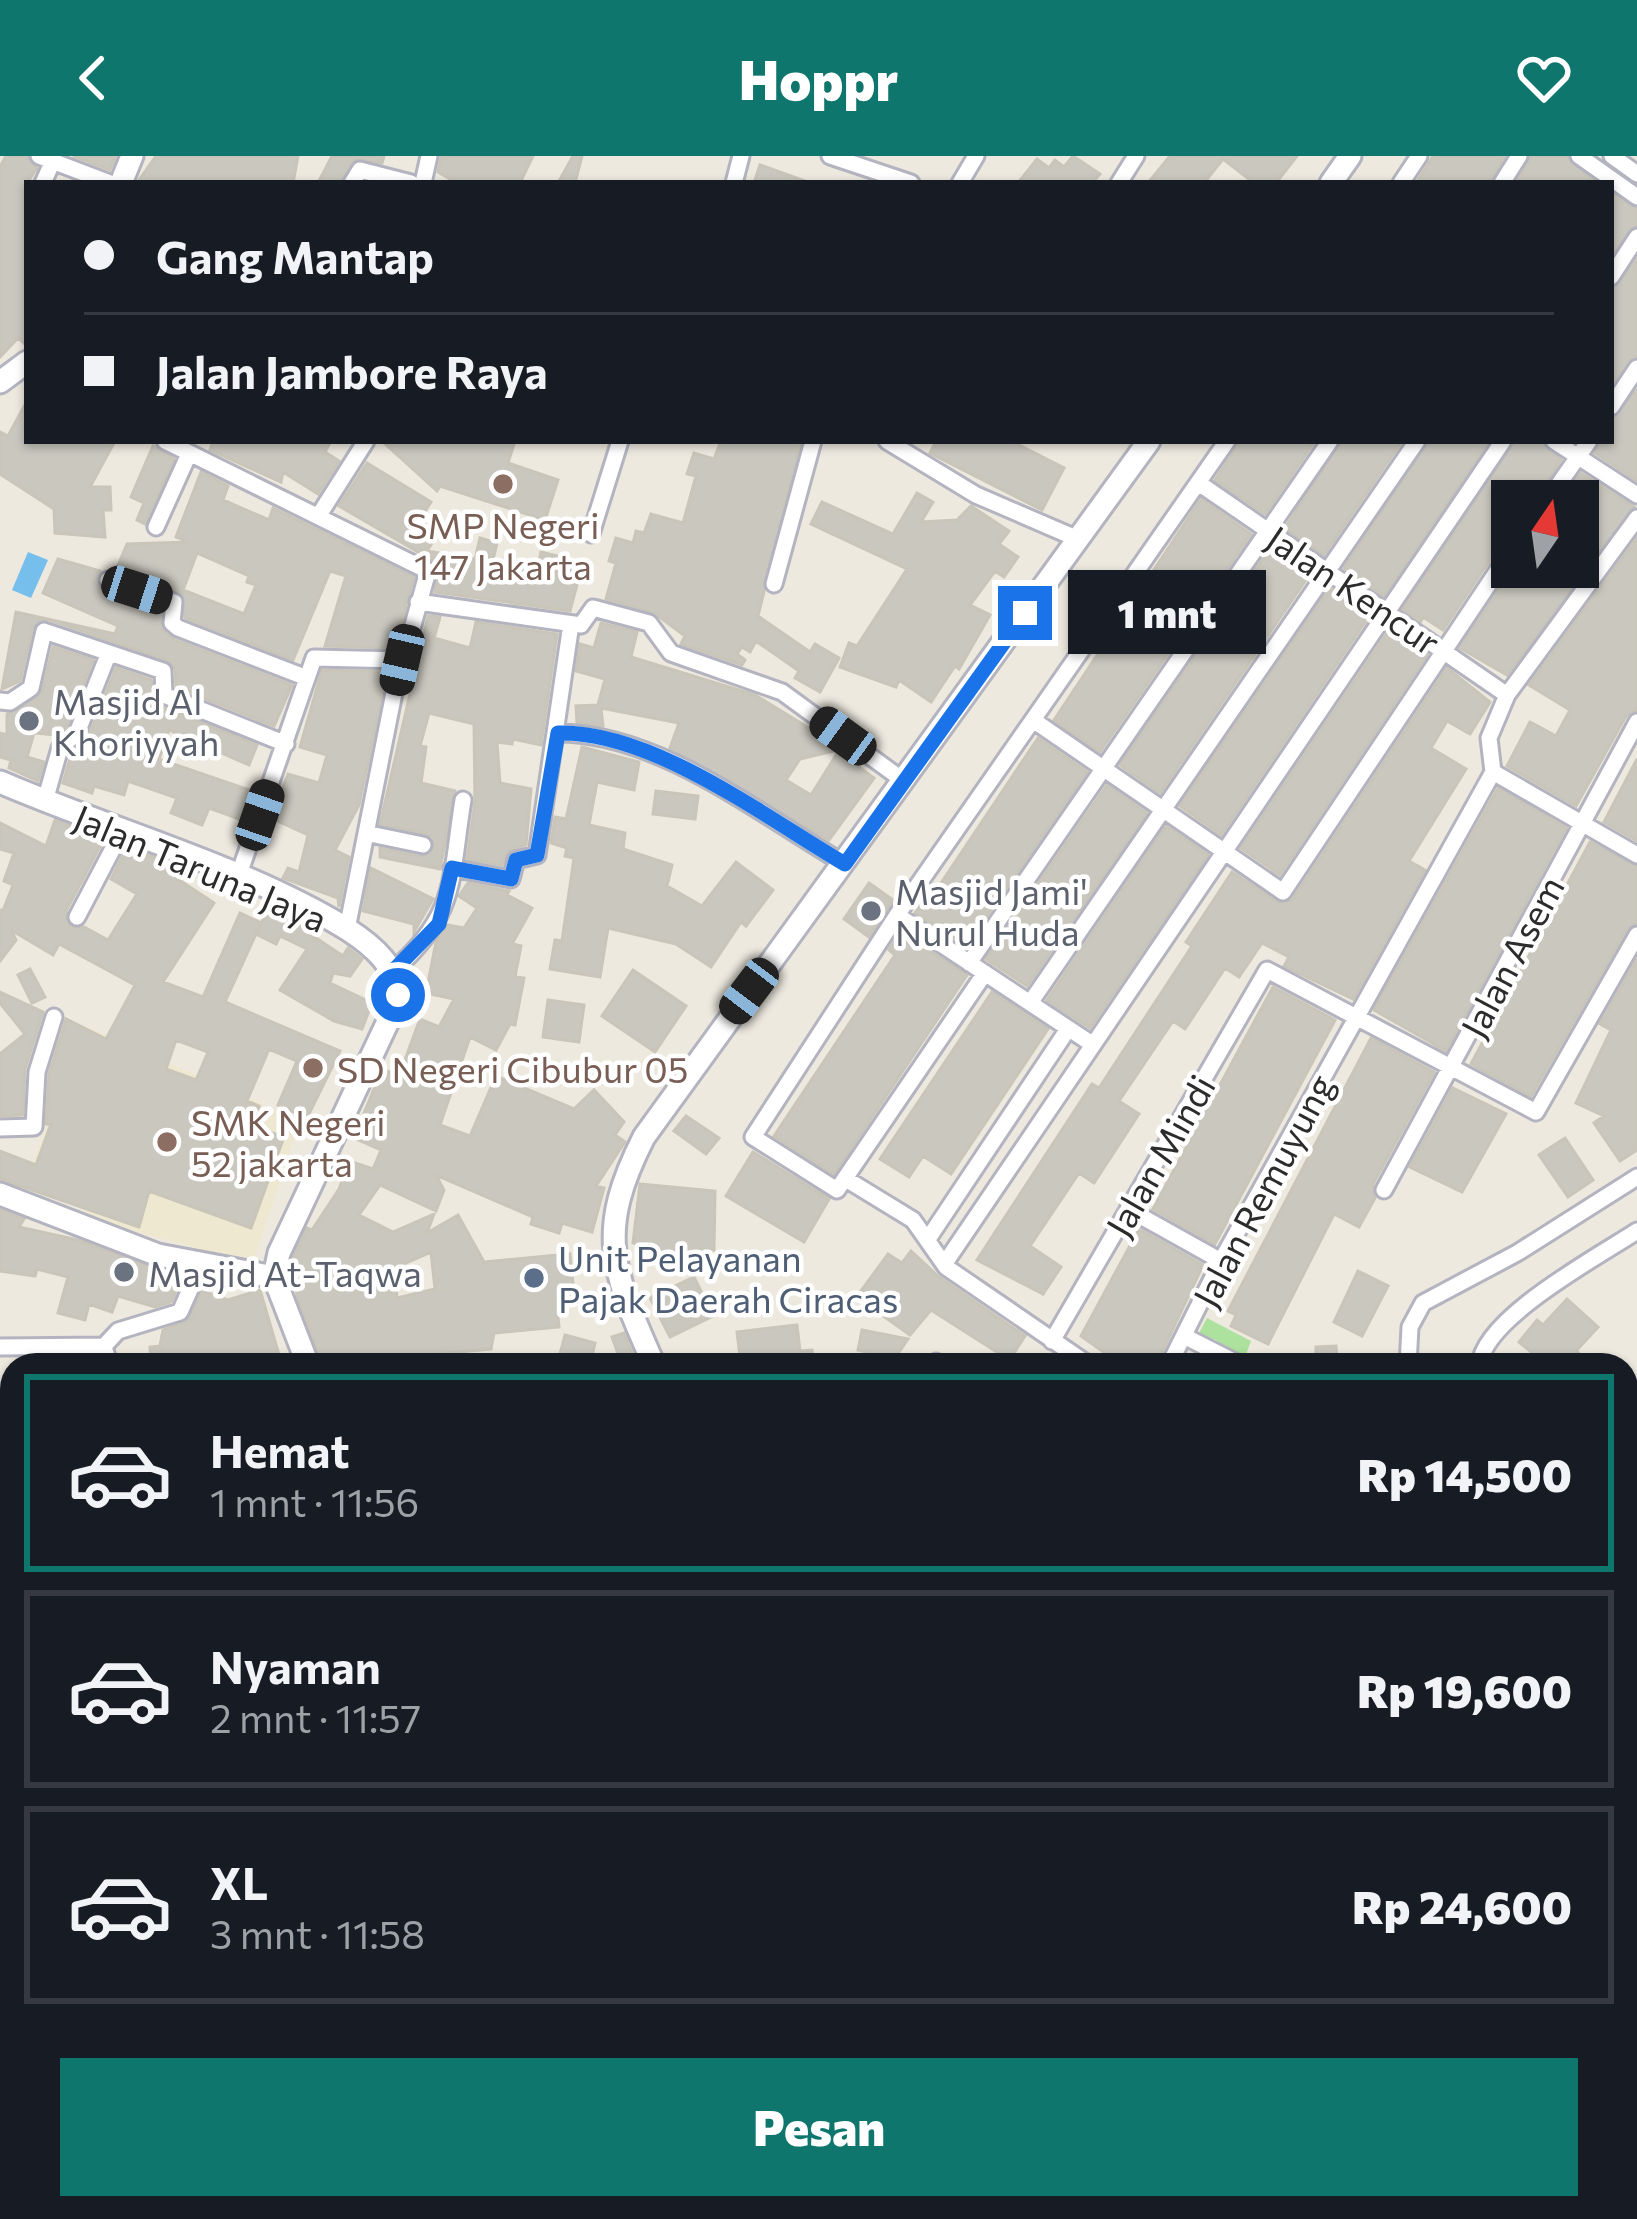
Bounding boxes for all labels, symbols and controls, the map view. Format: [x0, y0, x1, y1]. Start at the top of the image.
icon: back [60, 45, 126, 111]
text: Hoppr [739, 45, 898, 111]
icon: heart [1511, 45, 1577, 111]
text: Gang Mantap [156, 228, 434, 283]
text: Jalan Jambore Raya [156, 343, 548, 398]
marker: SMP Negeri 147 Jakarta [490, 471, 516, 497]
north arrow [1491, 480, 1599, 588]
map controls [1491, 480, 1599, 588]
place label: SMP Negeri 147 Jakarta [407, 502, 599, 587]
street label: Jalan Kencur [1259, 515, 1449, 663]
car [97, 562, 177, 618]
callout: 1 mnt [1067, 571, 1265, 655]
route end [998, 586, 1052, 640]
text: 1 mnt [1117, 588, 1217, 636]
car [376, 621, 428, 699]
place label: Masjid Al Khoriyyah [53, 678, 219, 763]
car [803, 700, 883, 772]
marker: Masjid Al Khoriyyah [16, 708, 42, 734]
car [231, 775, 289, 855]
street label: Jalan Taruna Jaya [68, 794, 334, 940]
place label: Masjid Jami' Nurul Huda [895, 868, 1088, 953]
street label: Jalan Asem [1450, 868, 1572, 1044]
marker: Masjid Jami' Nurul Huda [858, 898, 884, 924]
car [713, 951, 785, 1031]
route start [371, 968, 425, 1022]
place label: SD Negeri Cibubur 05 [337, 1046, 688, 1090]
marker: SD Negeri Cibubur 05 [300, 1055, 326, 1081]
street label: Jalan Mindi [1095, 1066, 1223, 1244]
street label: Jalan Remuyung [1182, 1066, 1342, 1314]
place label: SMK Negeri 52 jakarta [191, 1099, 386, 1184]
marker: SMK Negeri 52 jakarta [154, 1129, 180, 1155]
place label: Unit Pelayanan Pajak Daerah Ciracas [558, 1235, 898, 1320]
place label: Masjid At-Taqwa [148, 1250, 422, 1294]
marker: Masjid At-Taqwa [111, 1259, 137, 1285]
marker: Unit Pelayanan Pajak Daerah Ciracas [521, 1265, 547, 1291]
icon: car [66, 1419, 174, 1527]
text: Hemat [210, 1422, 349, 1477]
text: Rp 14,500 [1358, 1446, 1572, 1501]
text: 1 mnt · 11:56 [210, 1477, 419, 1525]
icon: car [66, 1635, 174, 1743]
text: Nyaman [210, 1638, 381, 1693]
text: Rp 19,600 [1357, 1662, 1572, 1717]
text: 2 mnt · 11:57 [210, 1693, 421, 1741]
icon: car [66, 1851, 174, 1959]
text: XL [210, 1854, 268, 1909]
text: Rp 24,600 [1352, 1878, 1572, 1933]
text: 3 mnt · 11:58 [210, 1909, 425, 1957]
button: Pesan [60, 2058, 1578, 2196]

